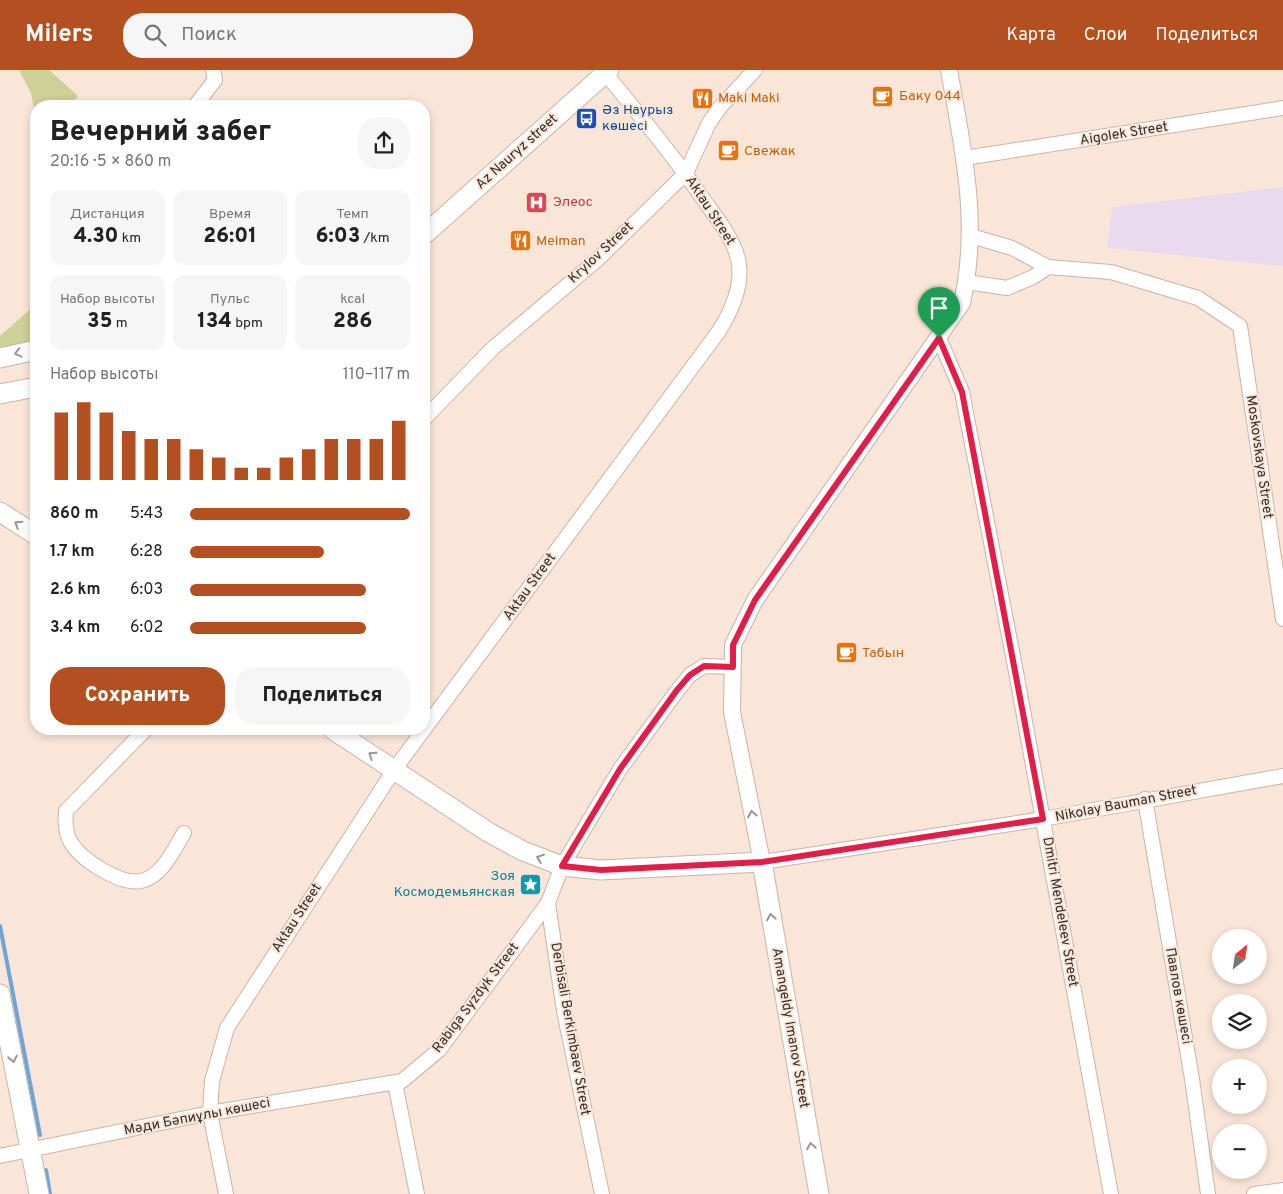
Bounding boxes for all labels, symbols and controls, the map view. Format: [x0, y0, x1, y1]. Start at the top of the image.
search box [123, 13, 473, 58]
text: Milers [25, 20, 93, 50]
icon: search [141, 21, 169, 49]
text: Поиск [181, 23, 237, 47]
text: Карта [1006, 24, 1056, 47]
text: Слои [1084, 24, 1127, 47]
text: Поделиться [1155, 24, 1258, 47]
cafe icon: Баку 044 [871, 84, 895, 108]
restaurant icon: Maki Maki [690, 86, 714, 110]
place label: Баку 044 [899, 88, 961, 105]
place label: Maki Maki [718, 90, 780, 107]
place label: Әз Наурыз көшесі [602, 102, 674, 135]
bus stop icon: Әз Наурыз көшесі [574, 106, 598, 130]
street label: Az Nauryz street [472, 111, 562, 193]
text: Вечерний забег [50, 115, 271, 151]
button: share [358, 117, 410, 169]
street label: Aigolek Street [1079, 119, 1169, 149]
cafe icon: Свежак [716, 139, 740, 163]
place label: Свежак [744, 143, 796, 160]
text: 20:16 · 5 × 860 m [50, 152, 171, 172]
street label: Aktau Street [681, 173, 739, 249]
hospital icon: Элеос [525, 190, 549, 214]
place label: Элеос [553, 194, 593, 211]
text: Дистанция [70, 206, 145, 223]
text: Время [209, 206, 251, 223]
text: Темп [337, 206, 369, 223]
street label: Krylov Street [565, 219, 637, 287]
text: 4.30 [73, 223, 118, 250]
text: 26:01 [203, 223, 257, 250]
text: 6:03 [316, 223, 360, 250]
restaurant icon: Meiman [508, 229, 532, 253]
text: km [118, 230, 141, 247]
text: /km [360, 230, 390, 247]
place label: Meiman [536, 233, 586, 250]
pin [918, 287, 960, 338]
text: Набор высоты [60, 291, 155, 308]
text: Пульс [210, 291, 250, 308]
text: kcal [340, 291, 365, 308]
icon: arrive [925, 294, 953, 322]
text: 35 [87, 308, 112, 335]
text: 134 [197, 308, 232, 335]
text: 286 [333, 308, 372, 335]
text: m [112, 315, 128, 332]
text: bpm [232, 315, 263, 332]
one-way arrow [14, 347, 23, 358]
text: Набор высоты [50, 365, 158, 385]
text: 110–117 m [343, 365, 410, 385]
street label: Moskovskaya Street [1242, 394, 1276, 520]
text: 860 m [50, 504, 98, 524]
text: 5:43 [130, 504, 163, 524]
one-way arrow [14, 521, 24, 530]
text: 1.7 km [50, 542, 95, 562]
text: 6:28 [130, 542, 163, 562]
street label: Aktau Street [500, 550, 560, 624]
text: 2.6 km [50, 580, 101, 600]
text: 6:03 [130, 580, 163, 600]
text: 3.4 km [50, 618, 100, 638]
text: 6:02 [130, 618, 163, 638]
cafe icon: Табын [834, 641, 858, 665]
place label: Табын [862, 645, 904, 662]
button: Сохранить [50, 667, 225, 725]
button: Поделиться [235, 667, 410, 725]
one-way arrow [368, 752, 377, 761]
street label: Nikolay Bauman Street [1054, 782, 1198, 826]
one-way arrow [748, 810, 758, 819]
street label: Dmitri Mendeleev Street [1038, 836, 1082, 988]
one-way arrow [536, 853, 545, 864]
place label: Зоя Космодемьянская [394, 868, 515, 901]
place icon: Зоя Космодемьянская [519, 872, 543, 896]
street label: Aktau Street [268, 880, 326, 956]
one-way arrow [767, 913, 777, 921]
north arrow [1212, 929, 1268, 984]
map controls [1212, 929, 1267, 1179]
street label: Rabiga Syzdyk Street [429, 940, 523, 1056]
street label: Derbisali Berkimbaev Street [546, 941, 594, 1117]
street label: Amangeldy Imanov Street [767, 946, 813, 1110]
street label: Павлов көшесі [1161, 946, 1195, 1046]
button: layers [1212, 994, 1267, 1049]
one-way arrow [7, 1054, 17, 1063]
button: + [1212, 1059, 1267, 1114]
street label: Мәди Бәпиұлы көшесі [122, 1094, 272, 1140]
button: − [1212, 1124, 1267, 1179]
one-way arrow [806, 1142, 816, 1150]

